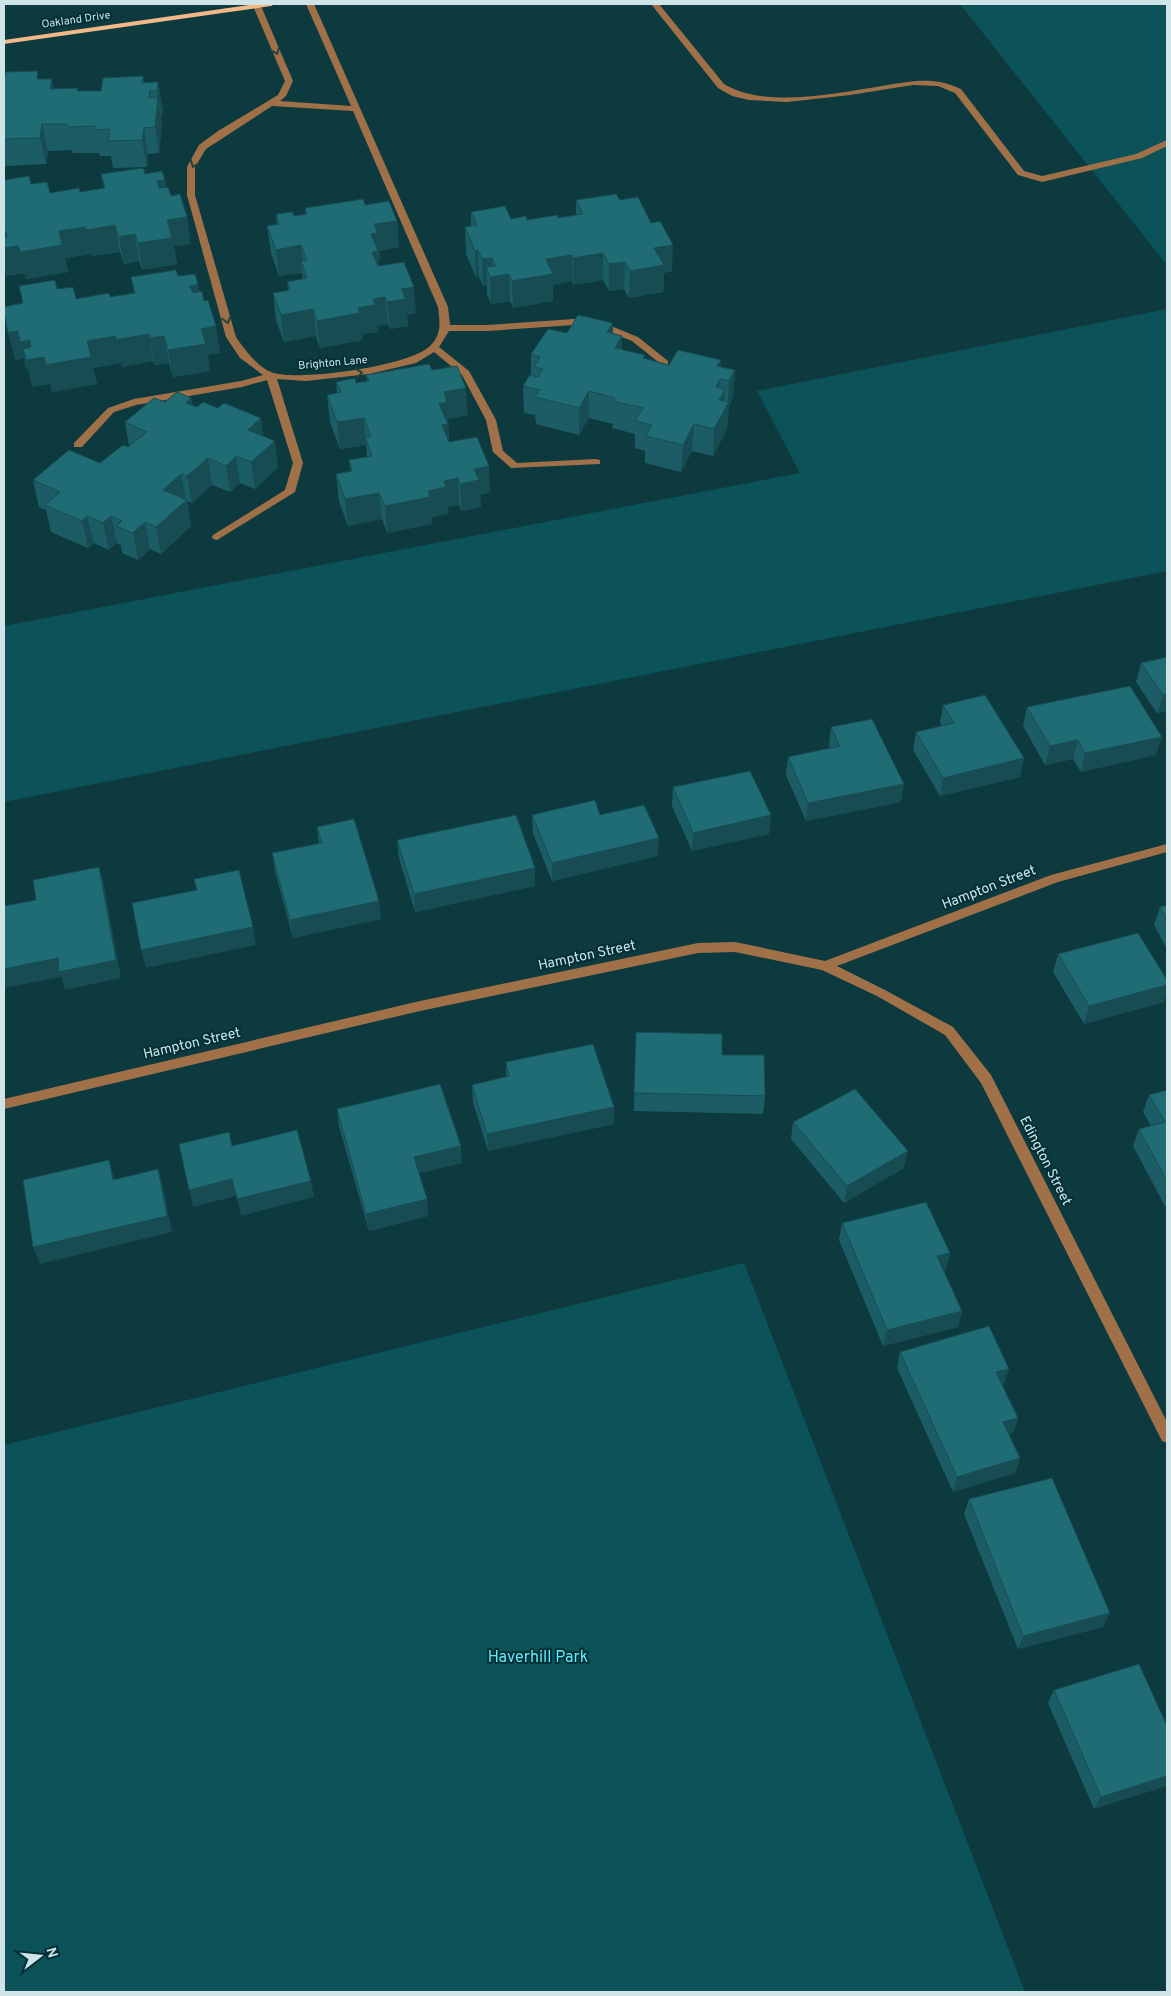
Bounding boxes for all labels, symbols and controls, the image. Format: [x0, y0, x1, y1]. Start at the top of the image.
street label: Oakland Drive [41, 8, 111, 32]
one-way arrow [270, 46, 280, 55]
one-way arrow [190, 159, 200, 167]
one-way arrow [221, 316, 231, 324]
street label: Brighton Lane [298, 353, 368, 373]
one-way arrow [355, 368, 363, 379]
street label: Hampton Street [940, 862, 1038, 914]
street label: Hampton Street [537, 937, 637, 975]
street label: Hampton Street [142, 1025, 242, 1063]
street label: Edington Street [1015, 1114, 1075, 1208]
park label: Haverhill Park [488, 1648, 588, 1668]
north arrow [15, 1931, 65, 1981]
text: N [41, 1946, 61, 1960]

